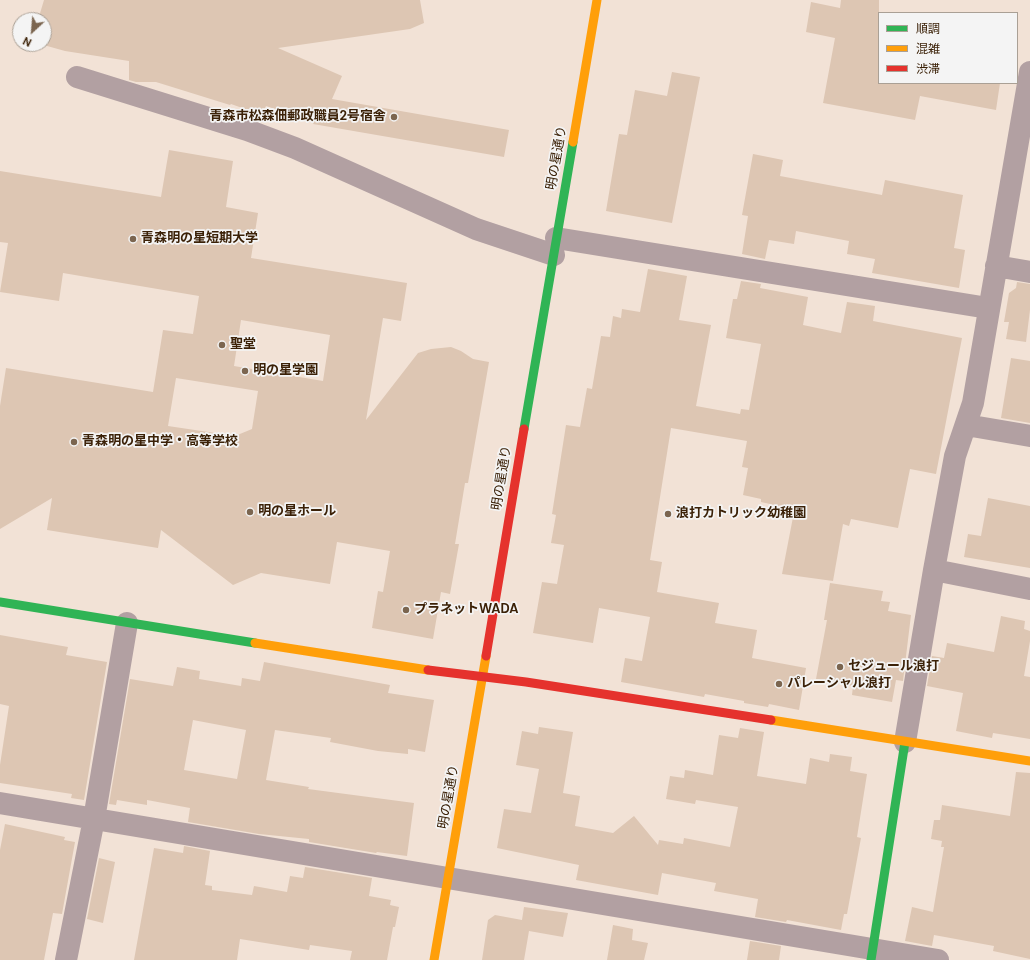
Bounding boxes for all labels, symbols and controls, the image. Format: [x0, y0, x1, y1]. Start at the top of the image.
north arrow [12, 12, 52, 52]
legend [878, 12, 1018, 84]
text: 順調 [916, 21, 940, 37]
text: N [21, 34, 34, 50]
text: 混雑 [916, 41, 940, 57]
text: 渋滞 [916, 61, 940, 77]
place label: 青森市松森佃郵政職員2号宿舎 [209, 109, 386, 125]
marker: 青森市松森佃郵政職員2号宿舎 [389, 112, 399, 122]
street label: 明の星通り [544, 125, 570, 191]
place label: 青森明の星短期大学 [141, 231, 258, 247]
marker: 青森明の星短期大学 [128, 234, 138, 244]
place label: 聖堂 [230, 337, 256, 353]
marker: 聖堂 [217, 340, 227, 350]
place label: 明の星学園 [253, 363, 318, 379]
marker: 明の星学園 [240, 366, 250, 376]
place label: 青森明の星中学・高等学校 [82, 434, 238, 450]
marker: 青森明の星中学・高等学校 [69, 437, 79, 447]
street label: 明の星通り [489, 445, 515, 511]
place label: 明の星ホール [258, 504, 336, 520]
place label: 浪打カトリック幼稚園 [676, 506, 806, 522]
marker: 明の星ホール [245, 507, 255, 517]
marker: 浪打カトリック幼稚園 [663, 509, 673, 519]
place label: プラネットWADA [414, 602, 518, 618]
marker: プラネットWADA [401, 605, 411, 615]
place label: セジュール浪打 [848, 659, 939, 675]
marker: セジュール浪打 [835, 662, 845, 672]
place label: パレーシャル浪打 [787, 676, 891, 692]
marker: パレーシャル浪打 [774, 679, 784, 689]
street label: 明の星通り [436, 764, 462, 830]

